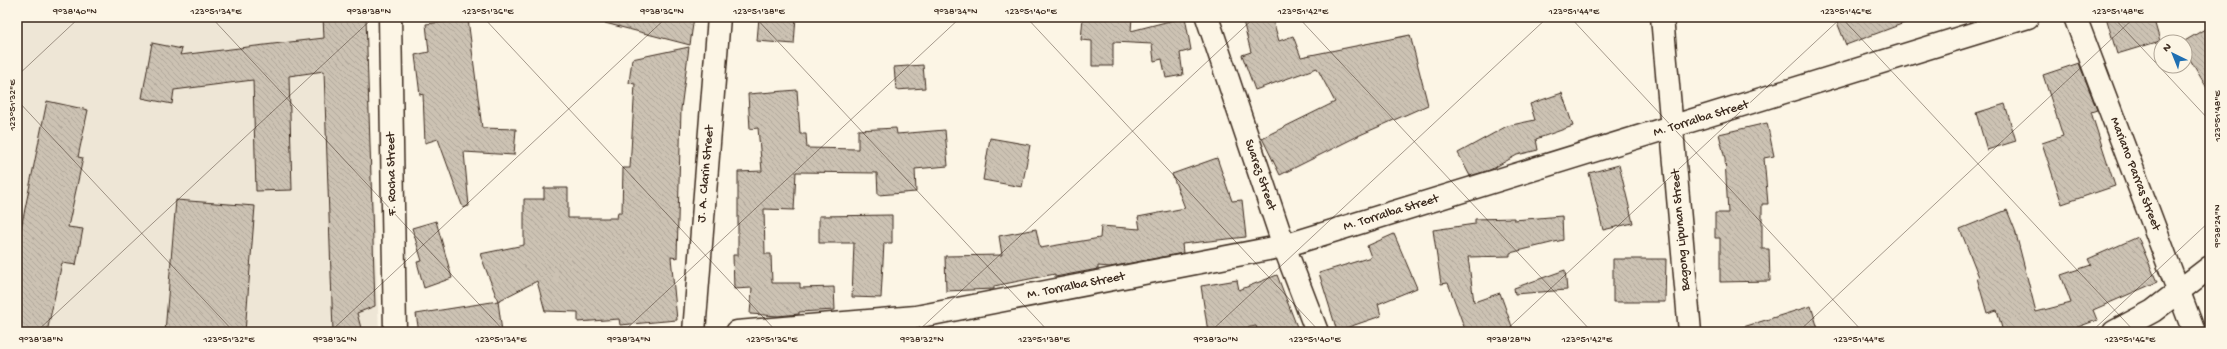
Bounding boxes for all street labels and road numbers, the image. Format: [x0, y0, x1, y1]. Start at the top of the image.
street label: M. Torralba Street [1651, 97, 1752, 141]
street label: Mariano Parras Street [2106, 115, 2164, 234]
street label: J. A. Clarin Street [694, 123, 718, 223]
street label: F. Rocha Street [384, 130, 400, 217]
street label: Suarez Street [1241, 138, 1280, 214]
street label: Bagong Lipunan Street [1668, 167, 1694, 292]
street label: M. Torralba Street [1341, 191, 1442, 235]
street label: M. Torralba Street [1026, 269, 1128, 303]

